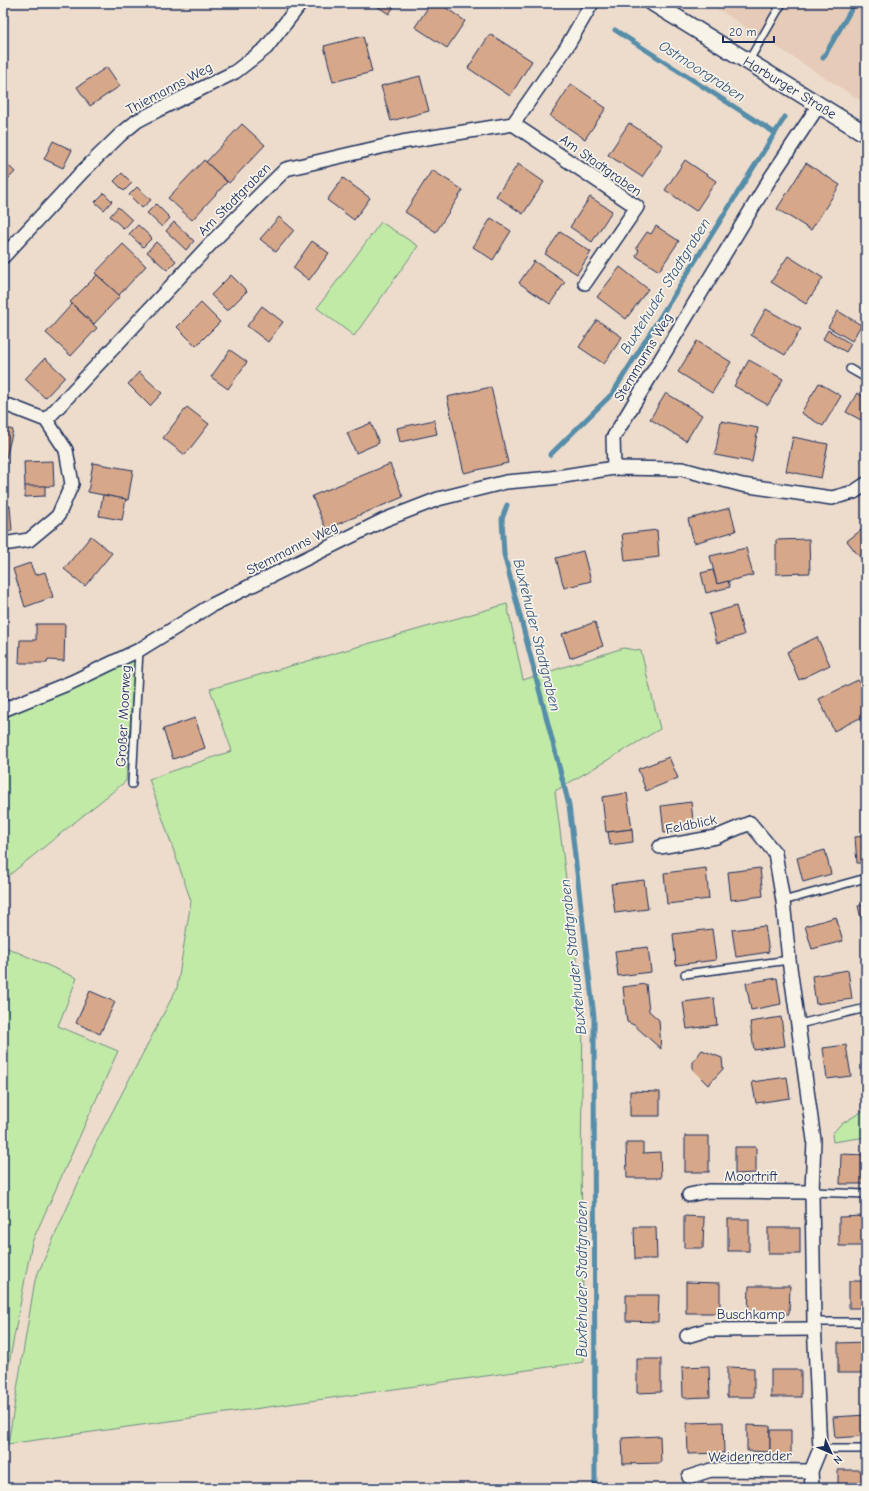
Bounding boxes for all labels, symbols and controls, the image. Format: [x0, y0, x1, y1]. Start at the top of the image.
scale bar [723, 18, 774, 44]
text: 20 m [729, 25, 757, 39]
water label: Ostmoorgraben [655, 36, 749, 106]
street label: Harburger Straße [740, 53, 840, 123]
street label: Thiemanns Weg [123, 59, 215, 118]
street label: Am Stadtgraben [556, 131, 645, 200]
street label: Am Stadtgraben [194, 159, 274, 239]
water label: Buxtehuder Stadtgraben [616, 215, 714, 357]
street label: Stemmanns Weg [610, 310, 677, 405]
street label: Stemmanns Weg [244, 518, 341, 579]
water label: Buxtehuder Stadtgraben [509, 557, 565, 713]
street label: Großer Moorweg [112, 665, 135, 767]
street label: Feldblick [664, 811, 719, 838]
water label: Buxtehuder Stadtgraben [556, 878, 590, 1036]
street label: Moortrift [725, 1168, 778, 1185]
water label: Buxtehuder Stadtgraben [573, 1201, 591, 1357]
street label: Buschkamp [717, 1306, 785, 1323]
north arrow [811, 1433, 851, 1473]
street label: Weidenredder [708, 1447, 792, 1466]
text: N [831, 1453, 845, 1467]

